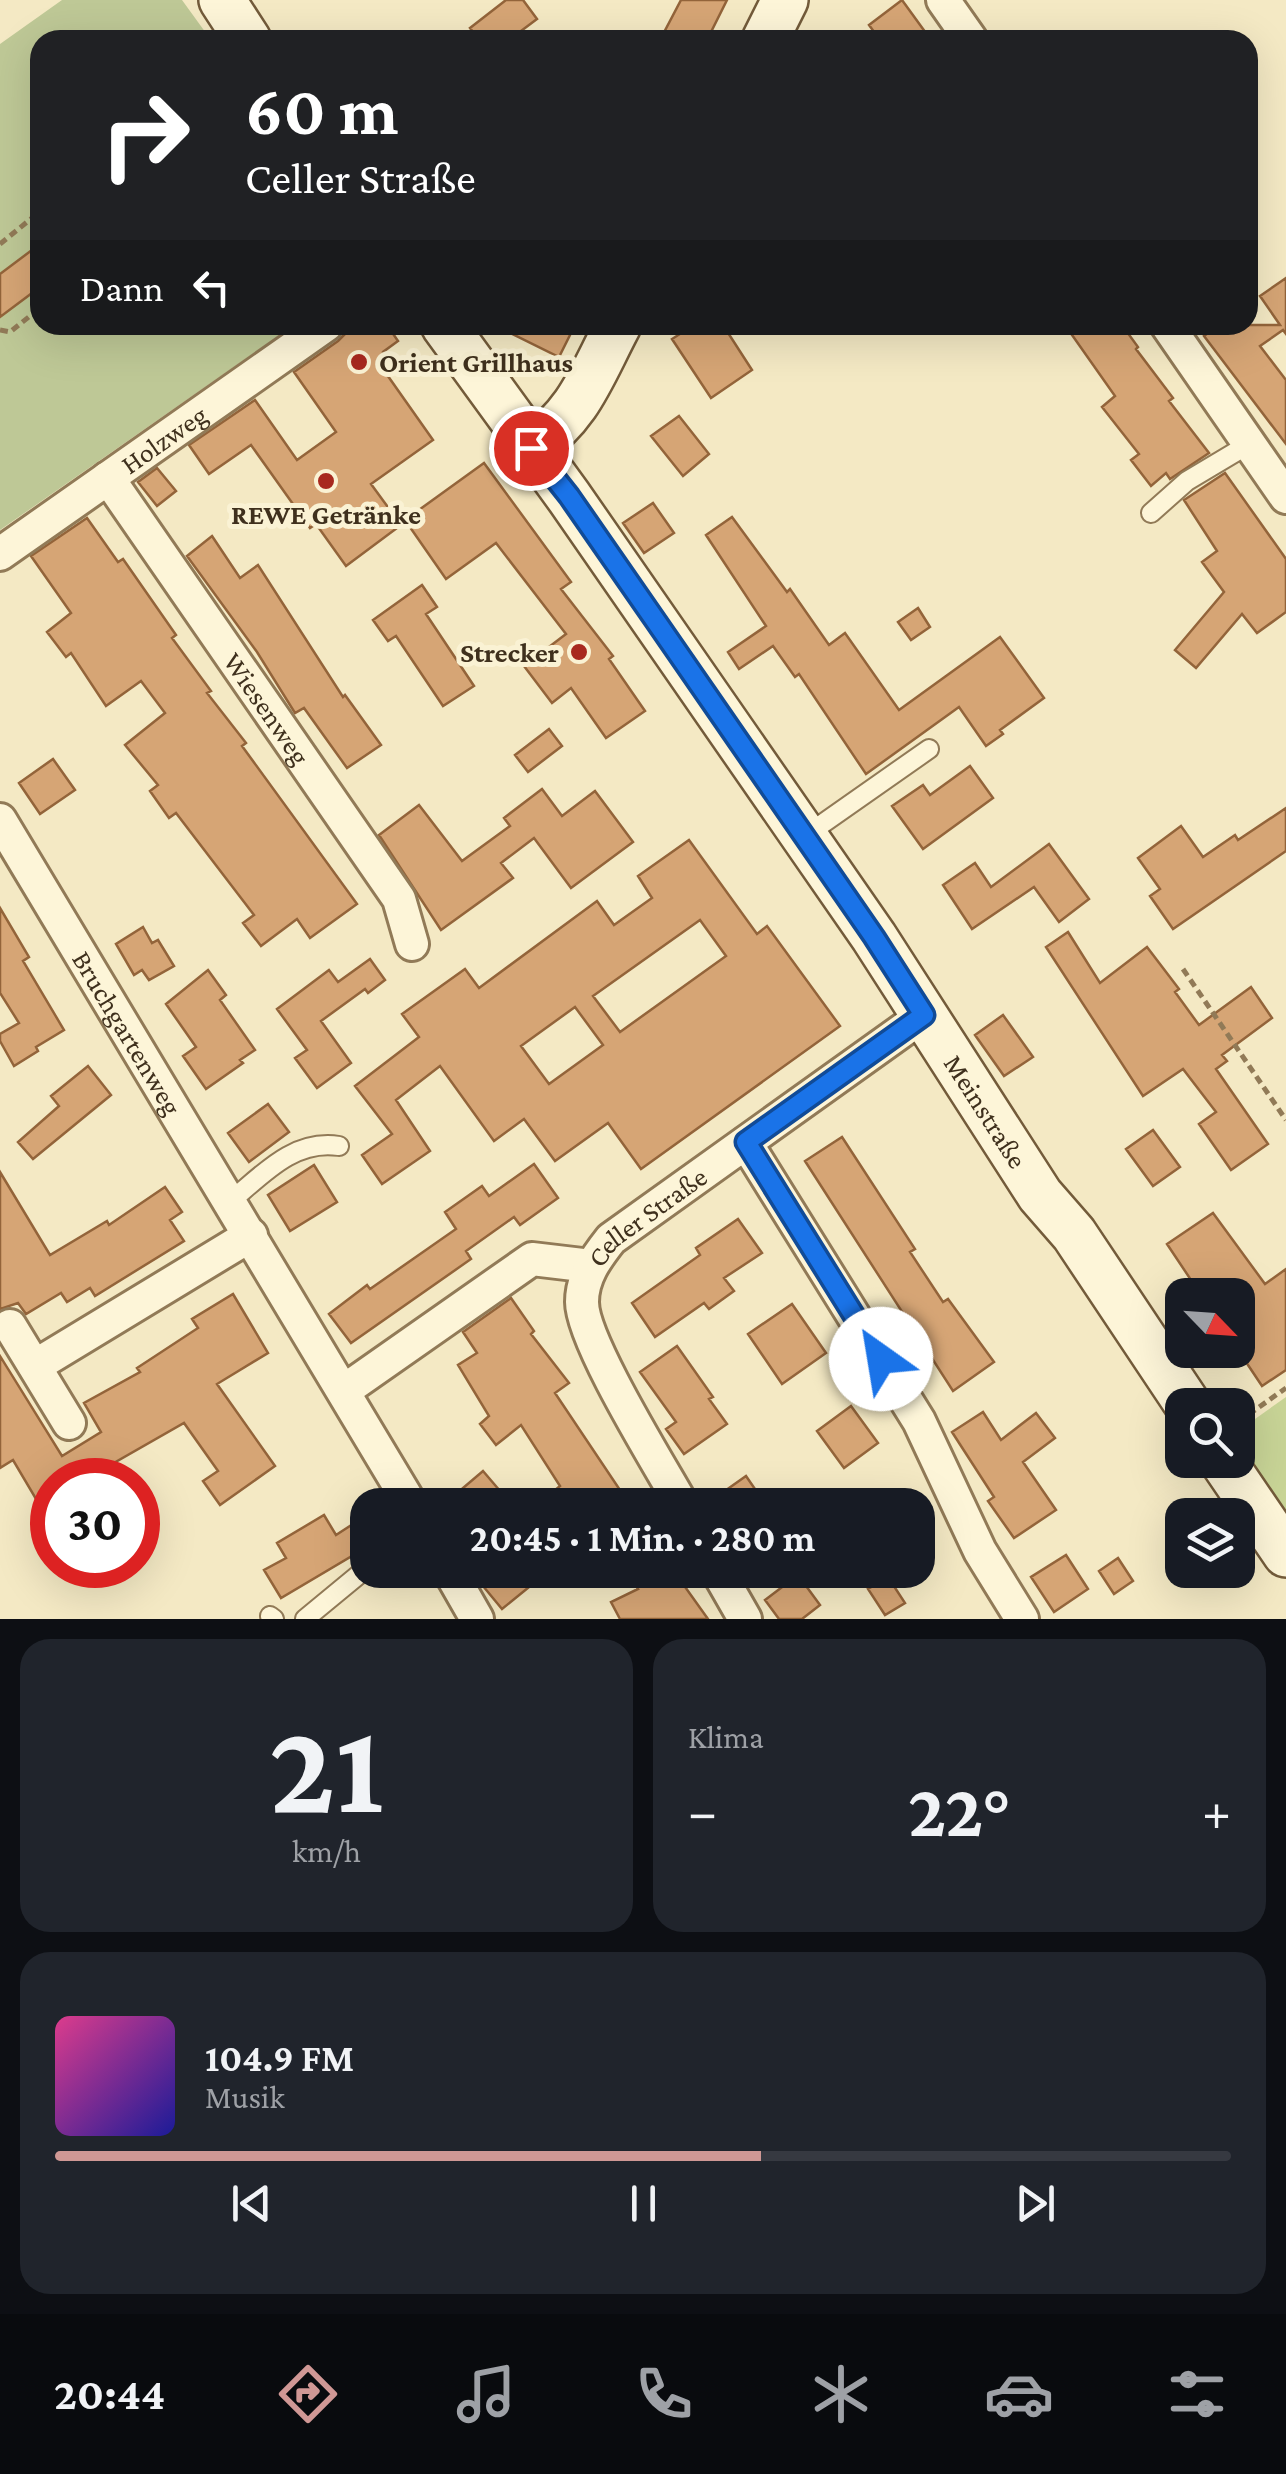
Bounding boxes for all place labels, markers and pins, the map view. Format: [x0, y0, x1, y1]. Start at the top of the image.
place label: Orient Grillhaus [379, 347, 573, 378]
marker: Orient Grillhaus [348, 351, 370, 373]
pin [489, 406, 574, 491]
marker: REWE Getränke [315, 470, 337, 492]
place label: REWE Getränke [231, 499, 421, 530]
place label: Strecker [460, 637, 559, 668]
marker: Strecker [568, 641, 590, 663]

